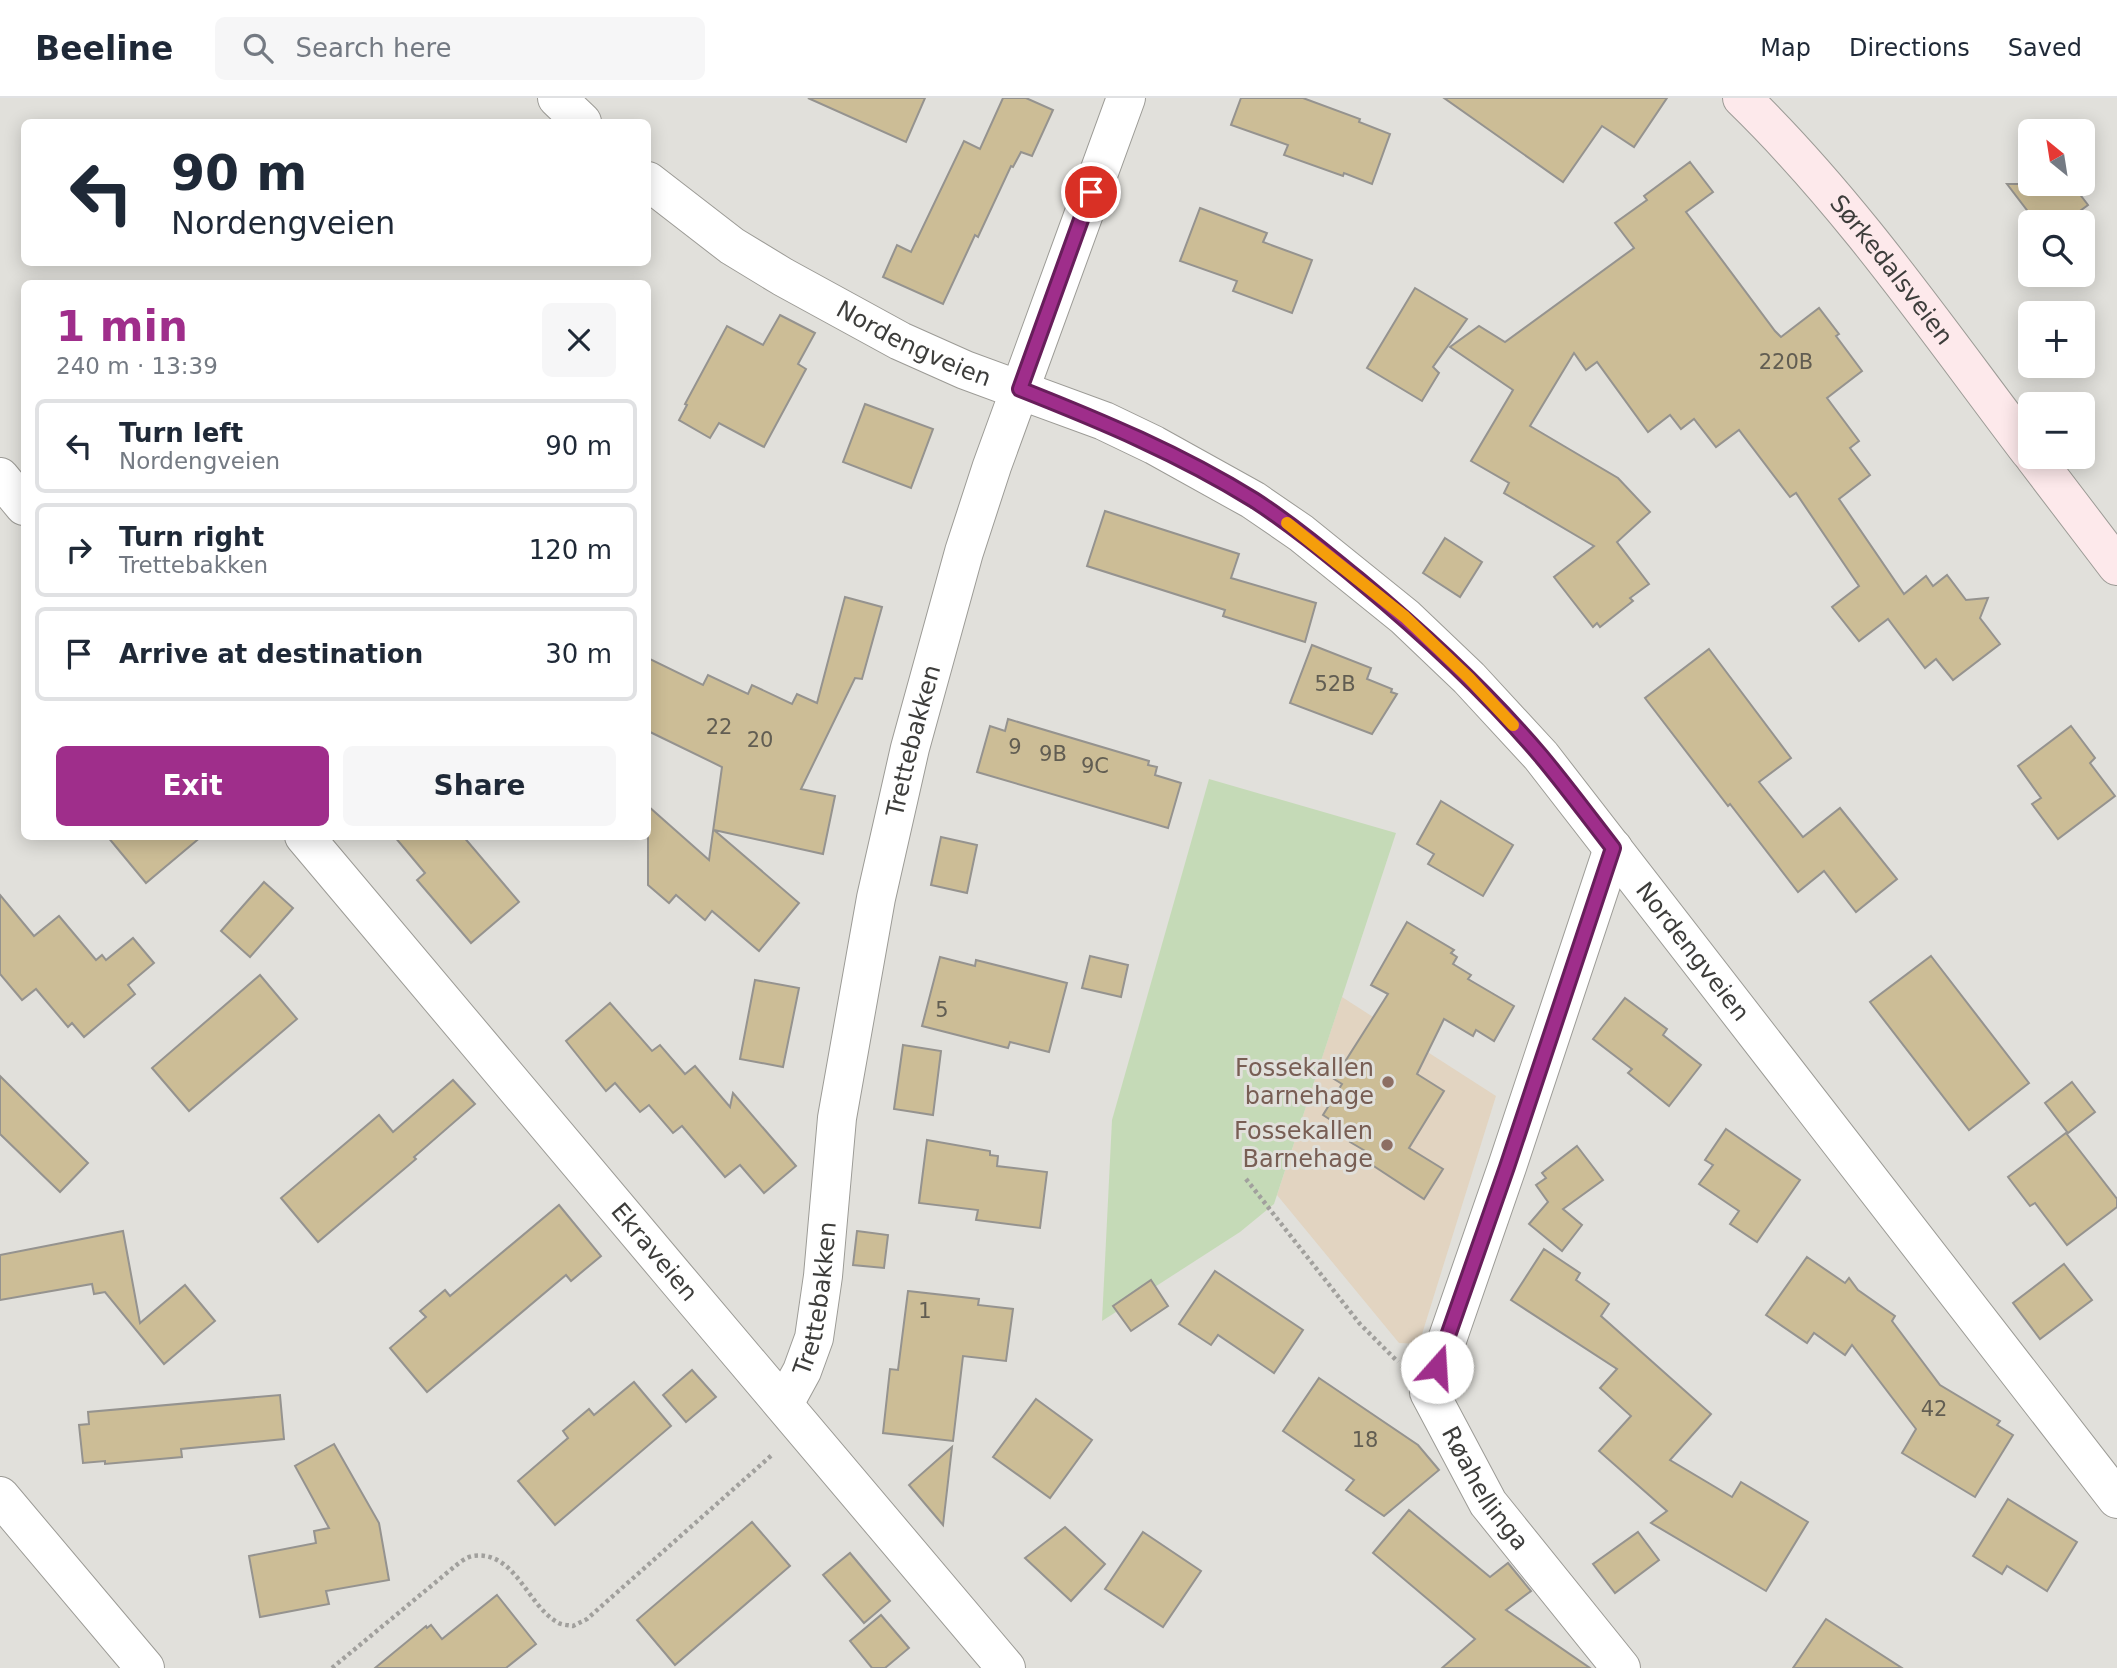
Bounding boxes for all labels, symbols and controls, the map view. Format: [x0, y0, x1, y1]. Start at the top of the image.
search box [215, 17, 705, 80]
text: Beeline [35, 29, 173, 68]
icon: search [239, 29, 277, 67]
text: Search here [295, 33, 452, 63]
text: Map [1760, 34, 1811, 62]
text: Directions [1849, 34, 1970, 62]
text: Saved [2008, 34, 2082, 62]
north arrow [2018, 119, 2095, 196]
map controls [2018, 119, 2095, 469]
text: 90 m [171, 145, 307, 202]
icon: left [56, 147, 147, 238]
pin [1061, 162, 1121, 222]
icon: arrive [1072, 173, 1110, 211]
street label: Sørkedalsveien [1824, 189, 1959, 350]
text: Nordengveien [171, 204, 395, 242]
button: search [2018, 210, 2095, 287]
street label: Nordengveien [832, 295, 995, 392]
button: + [2018, 301, 2095, 378]
text: 1 min [56, 302, 188, 351]
button: close [542, 303, 616, 377]
house number: 220B [1759, 350, 1813, 374]
text: 240 m · 13:39 [56, 353, 218, 379]
button: − [2018, 392, 2095, 469]
text: Turn left [119, 418, 243, 448]
icon: left [60, 427, 98, 465]
text: 90 m [545, 431, 612, 461]
text: Nordengveien [119, 448, 280, 474]
text: Turn right [119, 522, 264, 552]
icon: right [60, 531, 98, 569]
text: 120 m [529, 535, 612, 565]
text: Trettebakken [119, 552, 268, 578]
icon: arrive [60, 635, 98, 673]
text: Arrive at destination [119, 639, 423, 669]
text: 30 m [545, 639, 612, 669]
street label: Trettebakken [881, 662, 946, 820]
house number: 52B [1314, 672, 1356, 696]
house number: 22 [706, 715, 732, 739]
house number: 20 [747, 728, 773, 752]
house number: 9 [1008, 735, 1022, 759]
house number: 9B [1039, 742, 1067, 766]
button: Exit [56, 746, 329, 826]
button: Share [343, 746, 616, 826]
house number: 9C [1081, 754, 1109, 778]
street label: Nordengveien [1630, 876, 1755, 1026]
house number: 5 [935, 998, 949, 1022]
place label: Fossekallen barnehage [1235, 1054, 1374, 1110]
marker: Fossekallen barnehage [1380, 1074, 1396, 1090]
place label: Fossekallen Barnehage [1234, 1117, 1373, 1173]
marker: Fossekallen Barnehage [1379, 1137, 1395, 1153]
street label: Ekraveien [605, 1197, 703, 1307]
street label: Trettebakken [787, 1220, 842, 1380]
house number: 1 [918, 1299, 932, 1323]
position arrow [1400, 1330, 1474, 1404]
house number: 42 [1921, 1397, 1947, 1421]
street label: Røahellinga [1436, 1422, 1534, 1556]
house number: 18 [1352, 1428, 1378, 1452]

